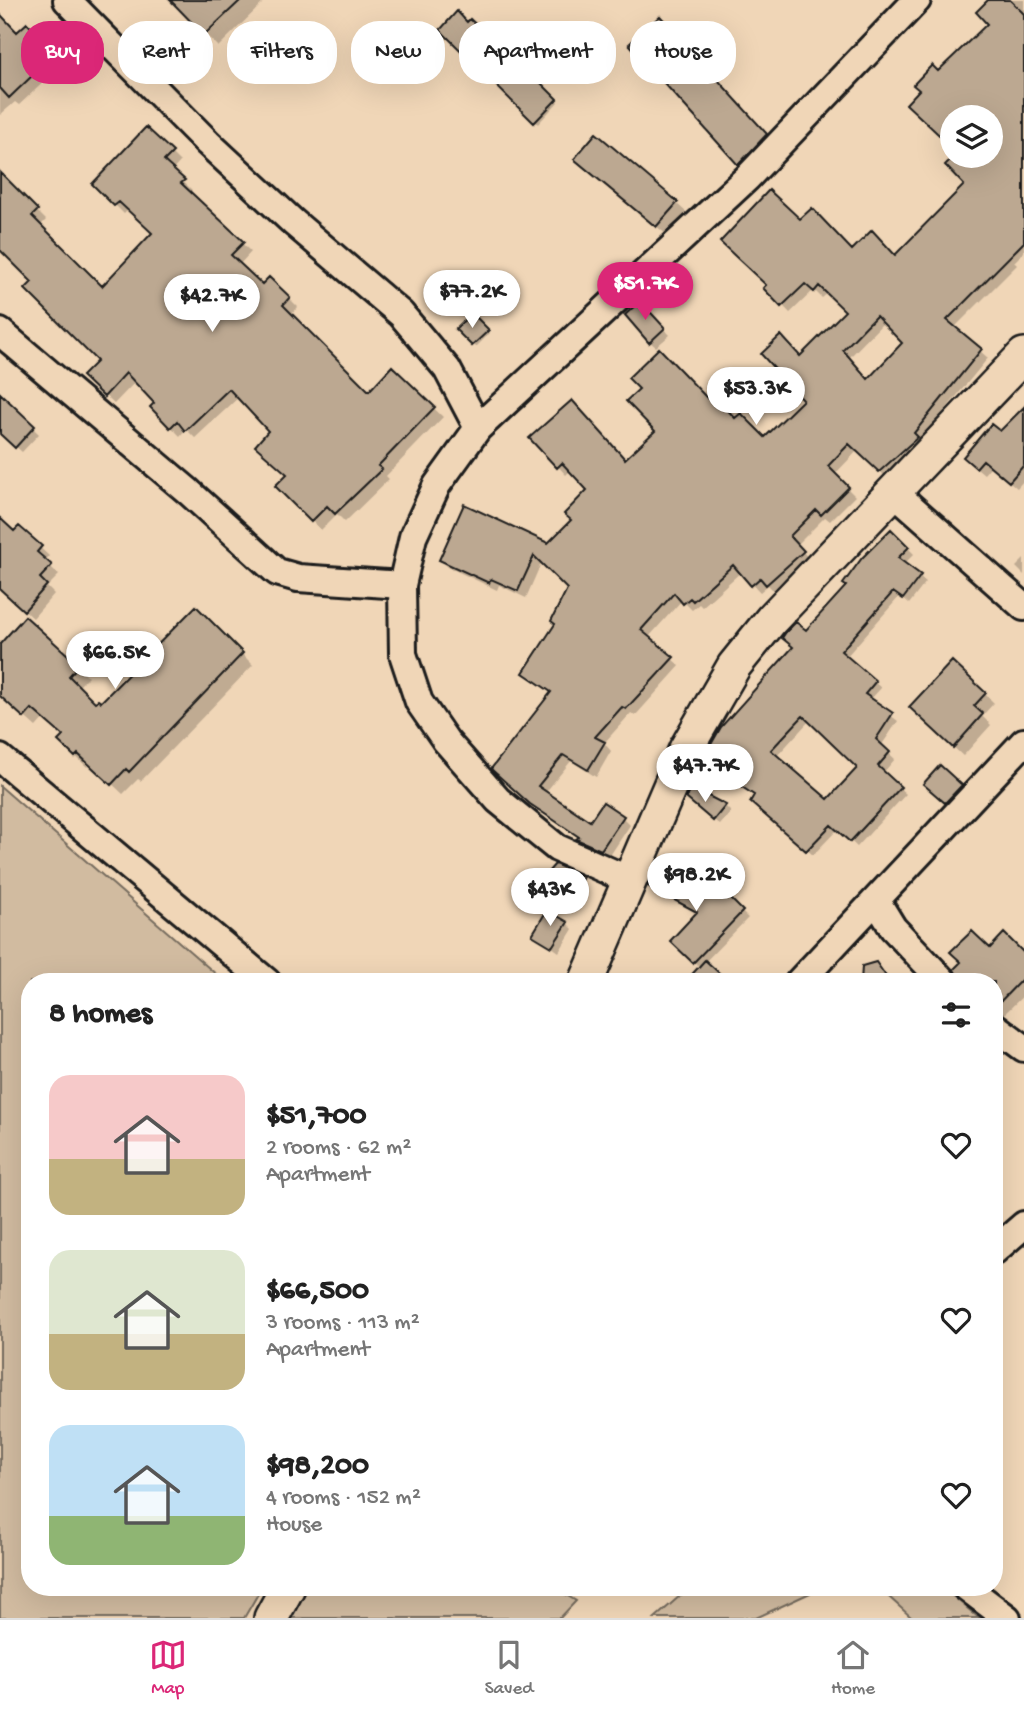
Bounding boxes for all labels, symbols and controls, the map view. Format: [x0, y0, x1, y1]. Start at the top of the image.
chip: Buy [21, 21, 104, 84]
chip: Rent [118, 21, 213, 84]
chip: Filters [227, 21, 337, 84]
chip: New [351, 21, 445, 84]
chip: Apartment [459, 21, 616, 84]
chip: House [630, 21, 736, 84]
map controls [940, 105, 1003, 168]
button: layers [940, 105, 1003, 168]
pin: $51.7K [588, 262, 702, 322]
pin: $77.2K [415, 270, 529, 330]
text: $51.7K [613, 271, 677, 298]
pin: $42.7K [155, 274, 269, 334]
text: $77.2K [439, 279, 505, 306]
text: $42.7K [180, 283, 244, 310]
pin: $53.3K [699, 368, 813, 427]
text: $53.3K [723, 376, 789, 403]
pin: $66.5K [58, 632, 172, 691]
text: $66.5K [82, 640, 148, 667]
pin: $47.7K [648, 744, 762, 804]
text: $47.7K [672, 753, 738, 780]
pin: $98.2K [639, 853, 753, 913]
text: $98.2K [663, 862, 729, 889]
pin: $43K [509, 869, 591, 928]
text: $43K [527, 877, 573, 904]
icon: filters [937, 996, 975, 1034]
text: 8 homes [49, 998, 152, 1033]
text: $51,700 [266, 1100, 366, 1135]
icon: home [105, 1103, 189, 1187]
icon: heart [937, 1126, 975, 1164]
text: 2 rooms · 62 m² [266, 1135, 411, 1162]
text: Apartment [266, 1162, 370, 1189]
text: $66,500 [266, 1275, 369, 1310]
icon: home [105, 1278, 189, 1362]
icon: heart [937, 1301, 975, 1339]
text: 3 rooms · 113 m² [266, 1310, 420, 1337]
text: Apartment [266, 1337, 370, 1364]
text: $98,200 [266, 1450, 369, 1485]
icon: home [105, 1453, 189, 1537]
icon: heart [937, 1476, 975, 1514]
text: 4 rooms · 152 m² [266, 1485, 421, 1512]
text: House [266, 1512, 322, 1539]
tab: Map [149, 1636, 187, 1701]
tab: Saved [485, 1636, 533, 1701]
tab: Home [831, 1636, 875, 1701]

